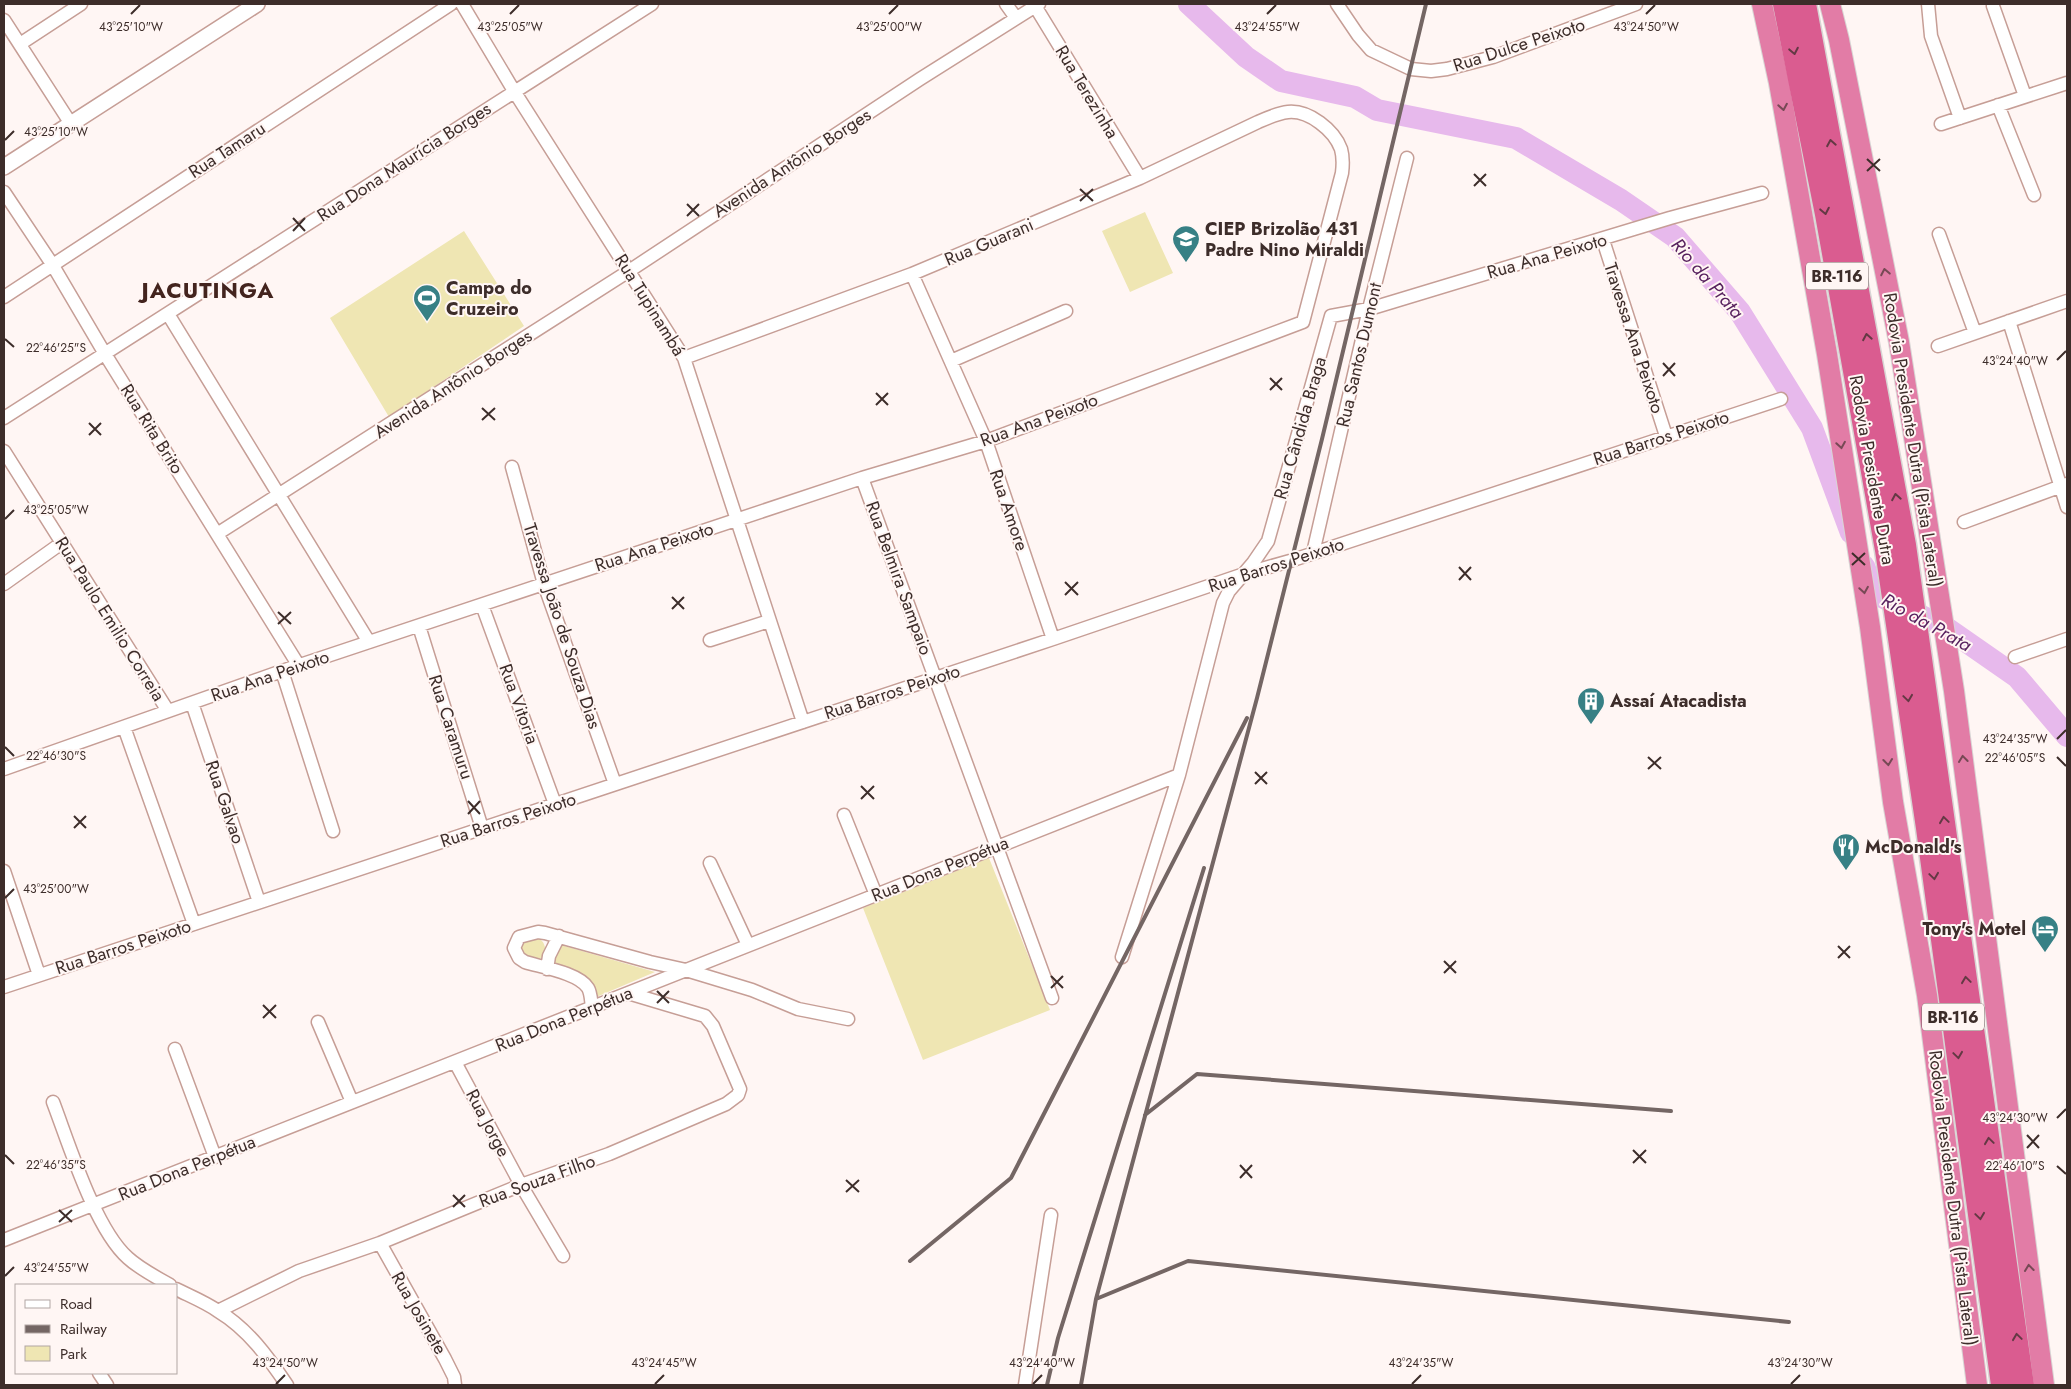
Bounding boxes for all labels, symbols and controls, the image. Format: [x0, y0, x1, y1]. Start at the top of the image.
street label: Rua Dulce Peixoto [1450, 11, 1588, 79]
text: 43°25'10"W [99, 18, 163, 36]
text: 43°25'05"W [477, 18, 543, 36]
text: 43°25'00"W [856, 18, 922, 36]
text: 43°24'55"W [1234, 18, 1300, 36]
text: 43°24'50"W [1613, 18, 1679, 36]
street label: Rua Terezinha [1049, 40, 1125, 144]
one-way arrow [1788, 47, 1799, 56]
street label: Rua Dona Maurícia Borges [312, 96, 496, 228]
street label: Avenida Antônio Borges [708, 102, 876, 224]
one-way arrow [1778, 103, 1788, 111]
street label: Rua Tamaru [183, 115, 271, 185]
text: 43°25'10"W [24, 123, 88, 141]
one-way arrow [1827, 139, 1837, 147]
one-way arrow [1819, 206, 1830, 215]
street label: Rua Guarani [940, 212, 1038, 272]
place label: CIEP Brizolão 431 Padre Nino Miraldi [1205, 216, 1364, 263]
school or university icon: CIEP Brizolão 431 Padre Nino Miraldi [1171, 224, 1201, 263]
street label: Rua Ana Peixoto [1484, 226, 1610, 286]
water label: Rio da Prata [1665, 232, 1751, 325]
street label: Rua Tupinambá [608, 249, 692, 361]
street label: Travessa Ana Peixoto [1597, 259, 1671, 417]
road number: BR-116 [1806, 262, 1868, 290]
one-way arrow [1881, 268, 1891, 277]
district label: JACUTINGA [138, 274, 274, 306]
place label: Campo do Cruzeiro [446, 275, 532, 322]
street label: Rua Santos Dumont [1330, 279, 1388, 430]
sports icon: Campo do Cruzeiro [412, 283, 442, 322]
street label: Rodovia Presidente Dutra (Pista Lateral) [1877, 291, 1949, 589]
street label: Avenida Antônio Borges [369, 323, 537, 445]
one-way arrow [1862, 333, 1873, 342]
text: 22°46'25"S [26, 339, 86, 357]
text: 43°24'40"W [1982, 352, 2048, 370]
street label: Rua Cândida Braga [1267, 354, 1333, 502]
street label: Rodovia Presidente Dutra [1843, 373, 1901, 567]
street label: Rua Rita Brito [114, 379, 190, 479]
street label: Rua Ana Peixoto [977, 387, 1102, 453]
street label: Rua Barros Peixoto [1590, 404, 1732, 472]
one-way arrow [1835, 441, 1845, 449]
street label: Rua Amore [983, 466, 1035, 554]
one-way arrow [1892, 493, 1902, 501]
street label: Rua Belmira Sampaio [859, 497, 939, 659]
text: 43°25'05"W [23, 501, 89, 519]
street label: Rua Ana Peixoto [591, 515, 717, 578]
street label: Travessa João de Souza Dias [516, 520, 608, 732]
street label: Rua Barros Peixoto [1205, 531, 1347, 599]
street label: Rua Paulo Emilio Correia [49, 532, 171, 706]
one-way arrow [1859, 585, 1869, 594]
water label: Rio da Prata [1877, 587, 1977, 659]
street label: Rua Ana Peixoto [207, 644, 333, 708]
street label: Rua Barros Peixoto [821, 658, 963, 726]
street label: Rua Vitoria [492, 660, 546, 748]
street label: Rua Caramuru [422, 671, 480, 783]
building icon: Assaí Atacadista [1576, 686, 1606, 725]
place label: Assaí Atacadista [1609, 688, 1747, 714]
one-way arrow [1902, 694, 1912, 702]
text: 43°24'35"W [1983, 730, 2048, 748]
text: 22°46'30"S [26, 747, 87, 765]
text: 22°46'05"S [1985, 749, 2046, 767]
one-way arrow [1958, 755, 1969, 763]
street label: Rua Galvao [199, 757, 251, 847]
one-way arrow [1882, 758, 1893, 766]
street label: Rua Barros Peixoto [437, 786, 579, 854]
one-way arrow [1939, 815, 1950, 823]
street label: Rua Dona Perpétua [867, 830, 1013, 908]
restaurant icon: McDonald's [1831, 832, 1861, 871]
place label: McDonald's [1865, 834, 1962, 860]
one-way arrow [1928, 872, 1938, 881]
text: 43°25'00"W [23, 880, 89, 898]
street label: Rua Barros Peixoto [52, 913, 194, 981]
hotel icon: Tony's Motel [2030, 914, 2060, 953]
place label: Tony's Motel [1923, 916, 2026, 942]
one-way arrow [1962, 976, 1972, 985]
street label: Rua Dona Perpétua [491, 980, 637, 1058]
road number: BR-116 [1922, 1004, 1984, 1030]
street label: Rodovia Presidente Dutra (Pista Lateral) [1922, 1049, 1984, 1347]
one-way arrow [1952, 1051, 1963, 1059]
street label: Rua Jorge [459, 1085, 517, 1161]
text: 43°24'30"W [1982, 1109, 2048, 1127]
street label: Rua Dona Perpétua [114, 1129, 260, 1207]
one-way arrow [1984, 1137, 1995, 1145]
street label: Rua Souza Filho [475, 1148, 599, 1214]
text: 22°46'35"S [26, 1156, 86, 1174]
text: 22°46'10"S [1985, 1157, 2045, 1175]
one-way arrow [1974, 1211, 1984, 1220]
text: 43°24'55"W [23, 1259, 89, 1277]
one-way arrow [2024, 1263, 2035, 1271]
street label: Rua Josinete [385, 1267, 453, 1359]
legend [15, 1284, 178, 1374]
text: Road [60, 1293, 92, 1315]
text: Railway [60, 1318, 107, 1340]
one-way arrow [2012, 1333, 2022, 1341]
text: Park [60, 1343, 87, 1365]
text: 43°24'50"W [252, 1354, 318, 1372]
text: 43°24'45"W [631, 1354, 697, 1372]
text: 43°24'40"W [1009, 1354, 1075, 1372]
text: 43°24'35"W [1389, 1354, 1454, 1372]
text: 43°24'30"W [1767, 1354, 1833, 1372]

